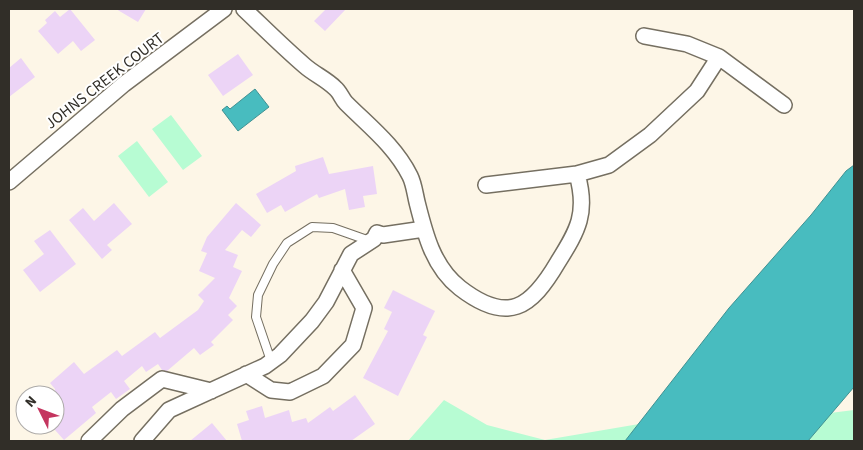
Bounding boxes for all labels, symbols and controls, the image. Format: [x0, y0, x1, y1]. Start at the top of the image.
street label: JOHNS CREEK COURT [41, 27, 169, 134]
north arrow [15, 385, 65, 435]
text: N [21, 392, 42, 412]

